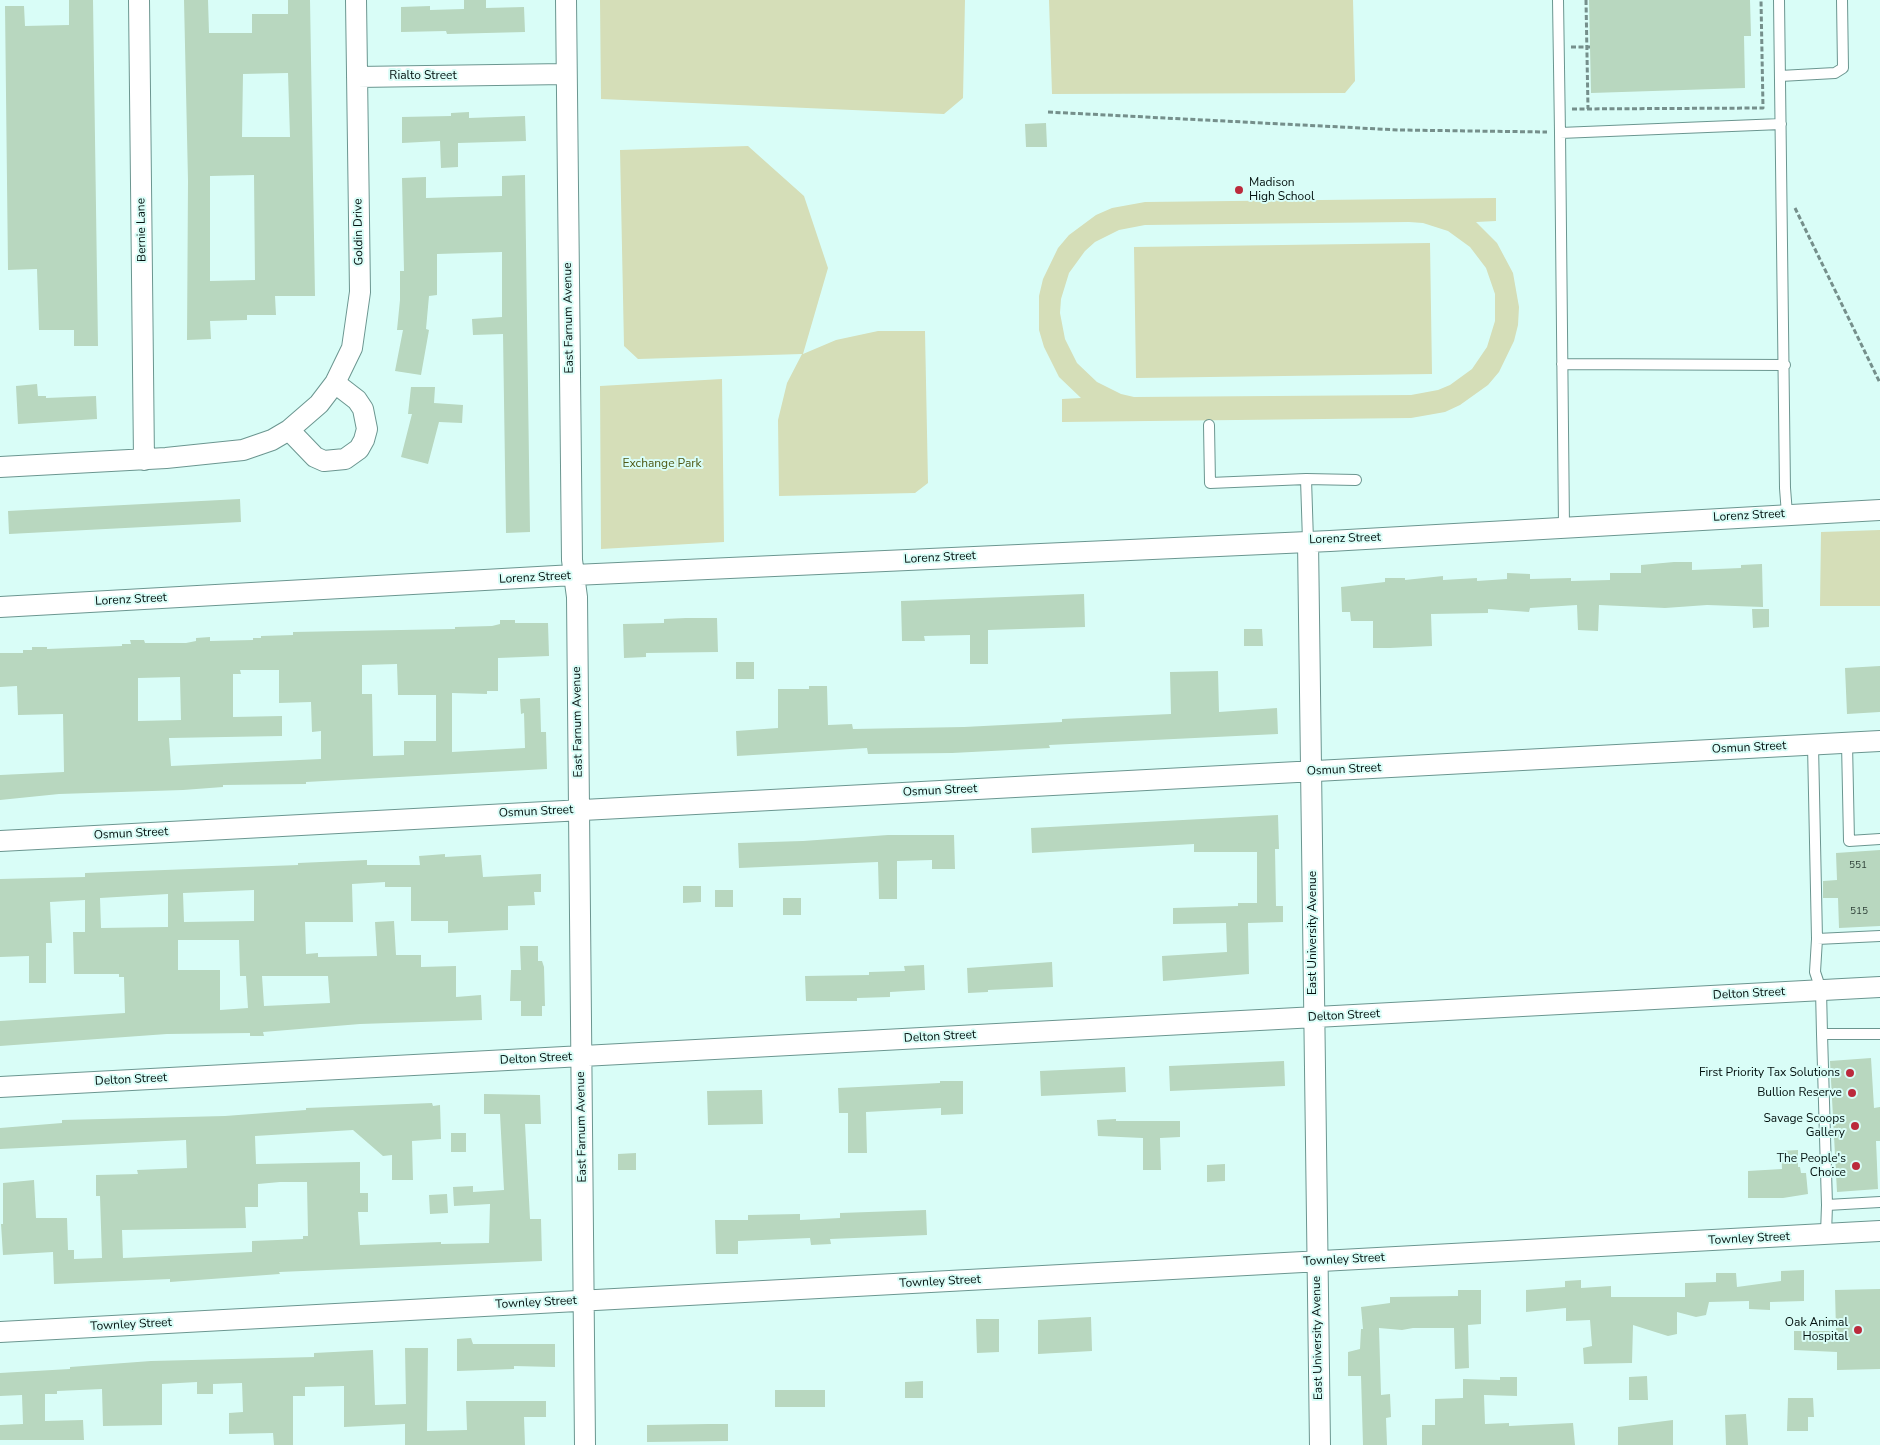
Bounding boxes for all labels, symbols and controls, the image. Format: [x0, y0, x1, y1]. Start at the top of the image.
street label: Rialto Street [389, 69, 457, 83]
place label: Madison High School [1249, 176, 1314, 204]
marker: Madison High School [1233, 184, 1245, 196]
street label: Bernie Lane [134, 198, 150, 262]
street label: Goldin Drive [351, 198, 367, 266]
street label: East Farnum Avenue [561, 262, 577, 374]
park label: Exchange Park [622, 457, 702, 471]
street label: Lorenz Street [1713, 507, 1785, 525]
street label: Lorenz Street [1309, 531, 1381, 547]
street label: Lorenz Street [904, 549, 976, 567]
street label: Lorenz Street [499, 569, 571, 587]
street label: Lorenz Street [95, 591, 167, 609]
street label: East Farnum Avenue [570, 666, 586, 778]
street label: Osmun Street [1711, 739, 1787, 757]
street label: Osmun Street [1306, 761, 1382, 779]
street label: Osmun Street [902, 782, 978, 800]
street label: Osmun Street [498, 803, 574, 821]
street label: Osmun Street [93, 825, 169, 843]
house number: 551 [1849, 860, 1867, 872]
street label: East University Avenue [1306, 871, 1320, 995]
house number: 515 [1850, 906, 1868, 918]
street label: Delton Street [1713, 985, 1785, 1003]
street label: Delton Street [1308, 1007, 1380, 1025]
street label: Delton Street [904, 1028, 976, 1046]
street label: Delton Street [500, 1050, 572, 1068]
place label: First Priority Tax Solutions [1699, 1066, 1840, 1080]
marker: First Priority Tax Solutions [1844, 1067, 1856, 1079]
street label: Delton Street [95, 1071, 167, 1089]
street label: East Farnum Avenue [574, 1071, 590, 1183]
place label: Bullion Reserve [1757, 1086, 1842, 1100]
marker: Bullion Reserve [1846, 1087, 1858, 1099]
place label: Savage Scoops Gallery [1763, 1112, 1845, 1140]
marker: Savage Scoops Gallery [1849, 1120, 1861, 1132]
place label: The People's Choice [1777, 1152, 1846, 1180]
marker: The People's Choice [1850, 1160, 1862, 1172]
street label: Townley Street [1708, 1230, 1790, 1248]
street label: Townley Street [1303, 1251, 1385, 1269]
street label: Townley Street [899, 1273, 981, 1291]
street label: East University Avenue [1310, 1276, 1326, 1400]
street label: Townley Street [495, 1294, 577, 1312]
street label: Townley Street [90, 1316, 172, 1334]
place label: Oak Animal Hospital [1785, 1316, 1848, 1344]
marker: Oak Animal Hospital [1852, 1324, 1864, 1336]

